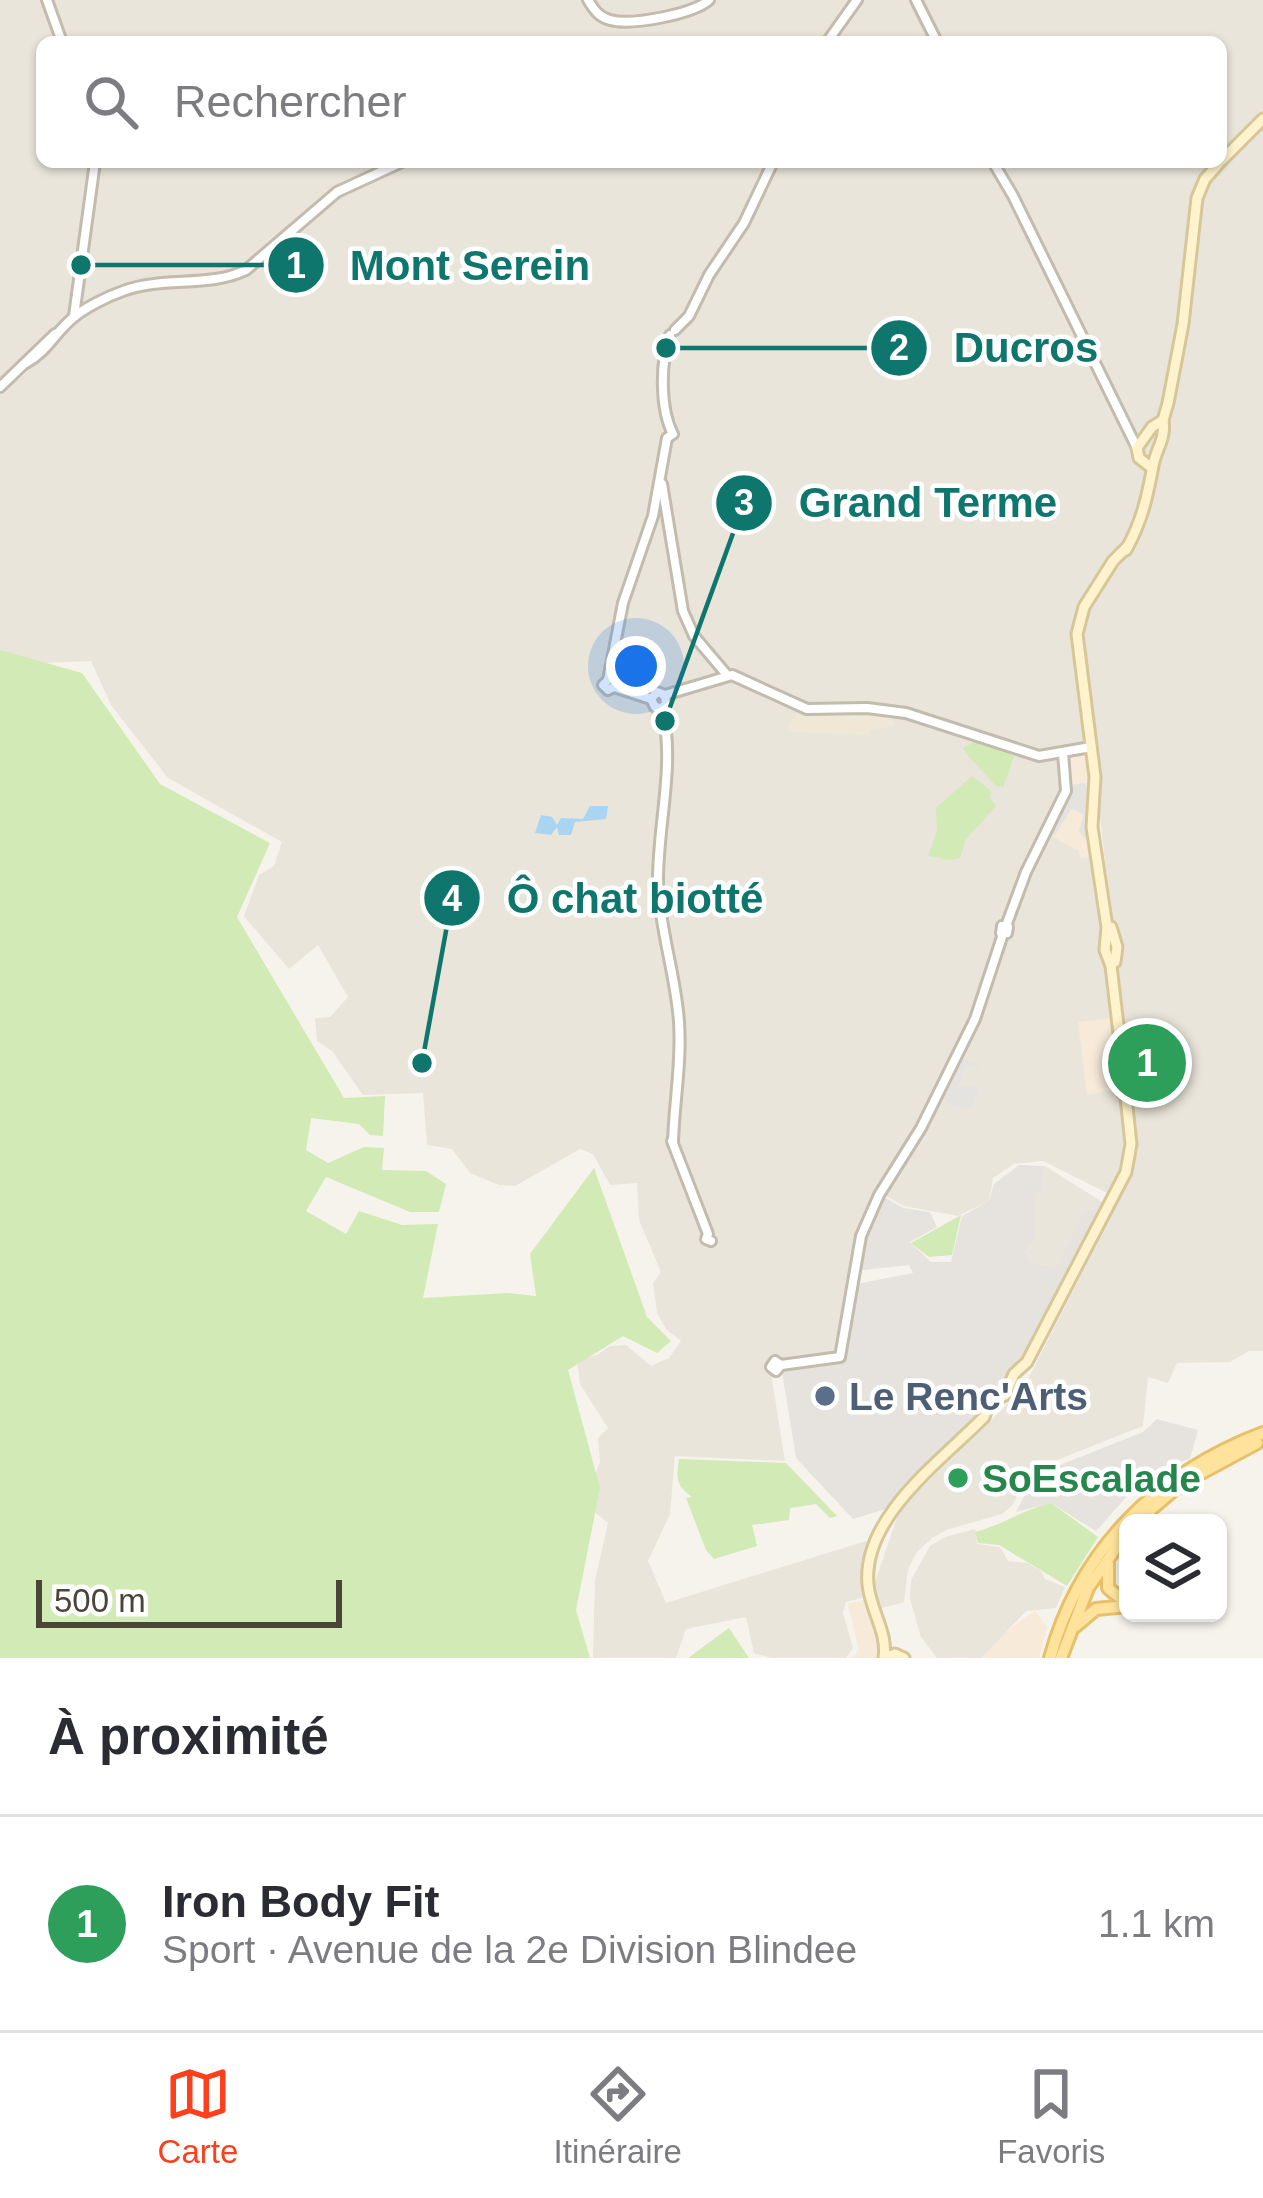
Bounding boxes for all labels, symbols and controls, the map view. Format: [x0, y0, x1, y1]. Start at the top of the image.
search box [36, 36, 1227, 168]
icon: search [78, 69, 144, 135]
text: Rechercher [174, 76, 407, 127]
callout: Mont Serein [266, 226, 615, 304]
text: Mont Serein [350, 242, 590, 289]
text: 1 [286, 245, 306, 286]
callout: Ducros [869, 309, 1122, 387]
text: Ducros [954, 324, 1098, 371]
text: 2 [889, 327, 909, 368]
callout: Grand Terme [714, 464, 1081, 542]
text: Grand Terme [799, 479, 1057, 526]
text: 3 [734, 482, 754, 523]
your location [606, 636, 666, 696]
callout: Ô chat biotté [422, 859, 787, 937]
text: Ô chat biotté [507, 874, 763, 922]
text: 4 [442, 878, 462, 919]
pin: 1 [1108, 1018, 1186, 1108]
place label: Le Renc'Arts [849, 1375, 1088, 1418]
marker: Le Renc'Arts [812, 1383, 838, 1409]
place label: SoEscalade [982, 1457, 1201, 1500]
marker: SoEscalade [945, 1465, 971, 1491]
map controls [1119, 1514, 1227, 1622]
button: layers [1119, 1514, 1227, 1622]
scale bar [36, 1574, 342, 1627]
text: 500 m [54, 1582, 146, 1619]
text: À proximité [48, 1708, 329, 1765]
text: Iron Body Fit [162, 1876, 439, 1927]
text: 1 [76, 1902, 98, 1945]
text: 1.1 km [1098, 1902, 1215, 1945]
text: Sport · Avenue de la 2e Division Blindee [162, 1928, 857, 1971]
tab: Carte [158, 2061, 238, 2171]
tab: Itinéraire [554, 2061, 682, 2171]
tab: Favoris [997, 2061, 1105, 2171]

